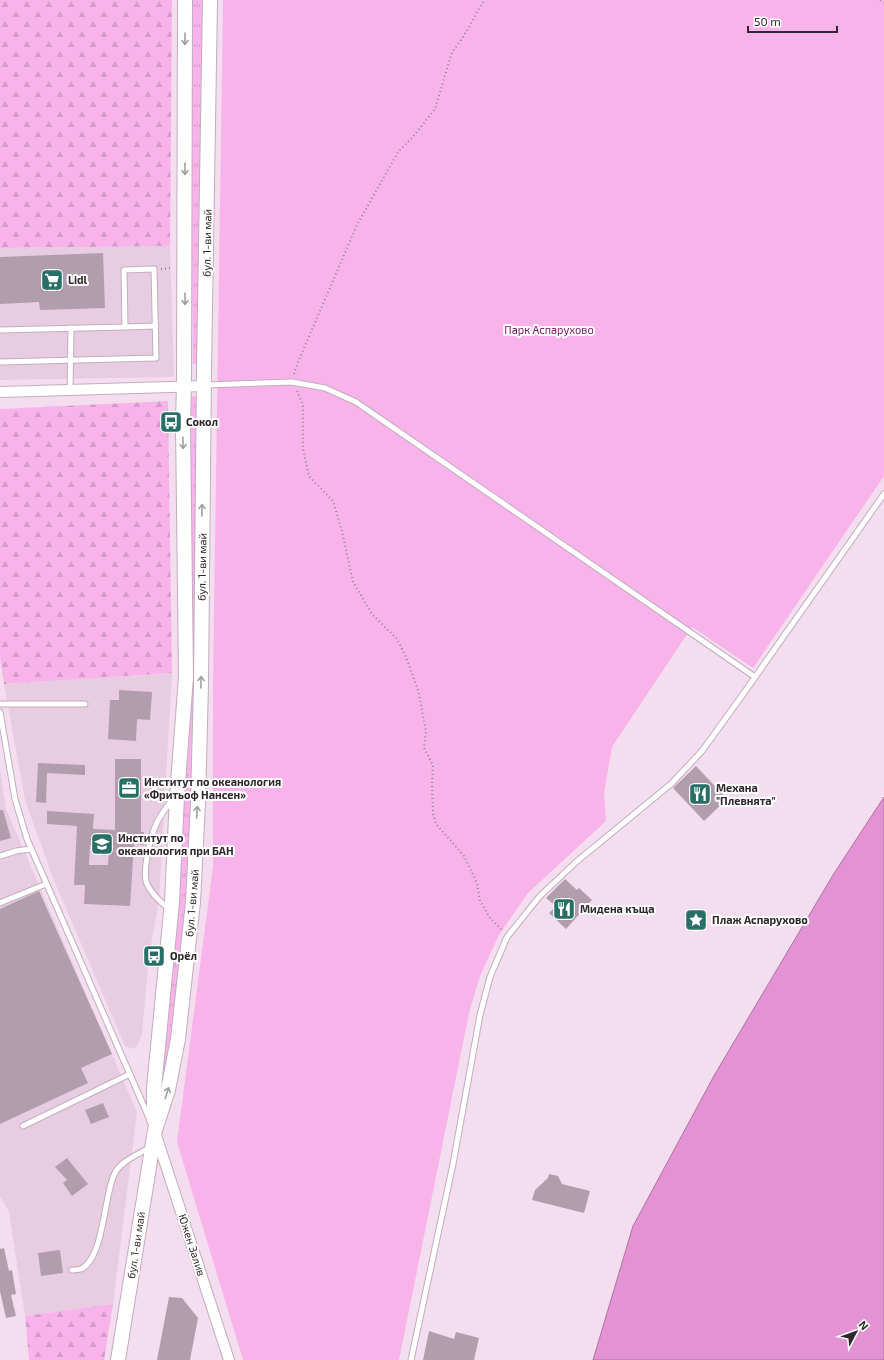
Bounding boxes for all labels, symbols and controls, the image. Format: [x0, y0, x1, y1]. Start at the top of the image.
scale bar [748, 8, 837, 34]
text: 50 m [754, 14, 781, 28]
one-way arrow [181, 32, 189, 45]
one-way arrow [181, 162, 189, 175]
street label: бул. 1-ви май [199, 209, 215, 277]
supermarket icon: Lidl [39, 267, 65, 293]
place label: Lidl [68, 273, 87, 286]
one-way arrow [181, 292, 189, 305]
park label: Парк Аспарухово [504, 323, 594, 337]
bus stop icon: Сокол [158, 409, 184, 435]
place label: Сокол [186, 415, 218, 428]
one-way arrow [179, 436, 187, 449]
one-way arrow [198, 504, 206, 517]
street label: бул. 1-ви май [194, 533, 210, 601]
one-way arrow [197, 676, 204, 689]
office icon: Институт по океанология «Фритьоф Нансен» [116, 775, 142, 801]
place label: Институт по океанология «Фритьоф Нансен» [144, 775, 281, 801]
restaurant icon: Механа "Плевнята" [687, 781, 713, 807]
place label: Механа "Плевнята" [716, 781, 776, 807]
one-way arrow [194, 806, 201, 819]
school or university icon: Институт по океанология при БАН [89, 831, 115, 857]
place label: Институт по океанология при БАН [118, 831, 234, 857]
street label: бул. 1-ви май [182, 869, 202, 937]
restaurant icon: Мидена къща [551, 896, 577, 922]
place label: Мидена къща [580, 902, 655, 915]
place icon: Плаж Аспарухово [683, 907, 709, 933]
place label: Плаж Аспарухово [712, 913, 808, 926]
bus stop icon: Орёл [141, 943, 167, 969]
place label: Орёл [170, 949, 197, 962]
one-way arrow [164, 1087, 171, 1100]
street label: бул. 1-ви май [124, 1210, 148, 1280]
street label: Южен Залив [176, 1212, 209, 1278]
north arrow [836, 1312, 876, 1352]
text: N [856, 1318, 871, 1332]

